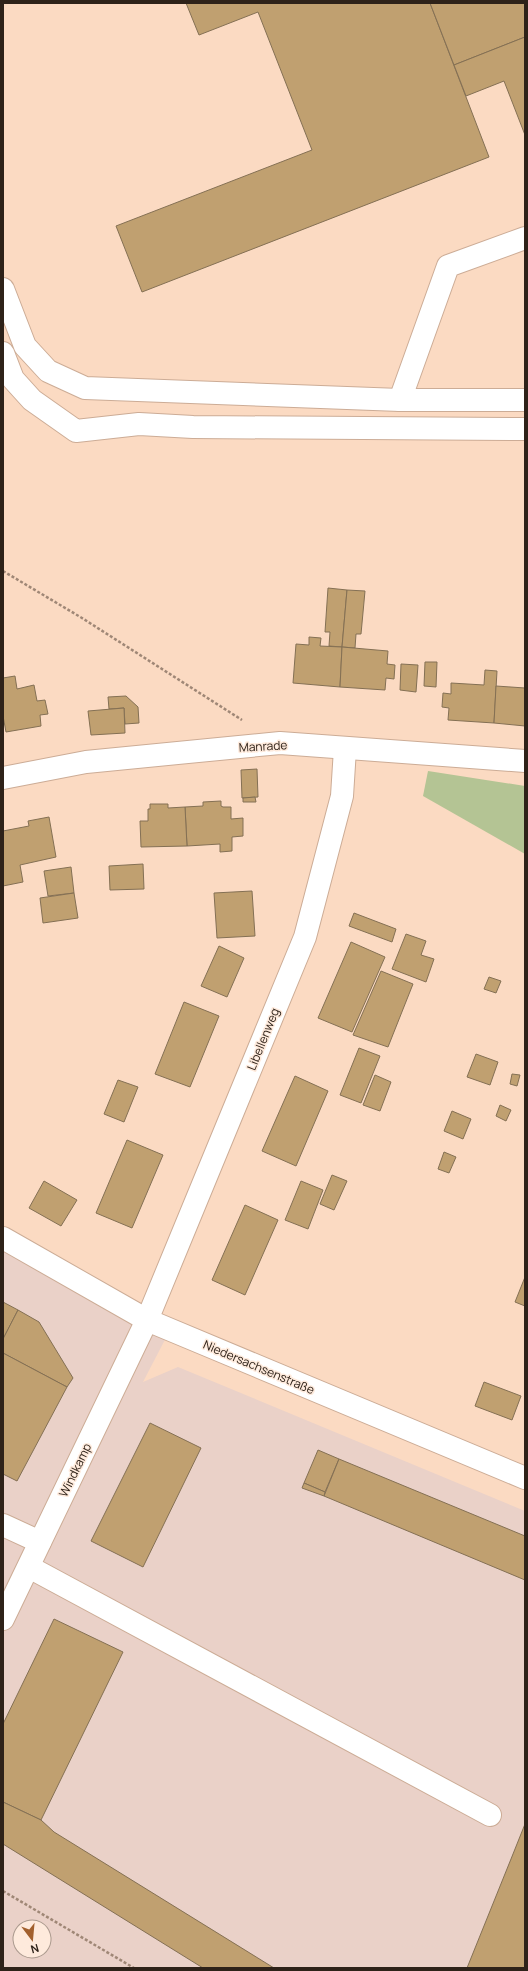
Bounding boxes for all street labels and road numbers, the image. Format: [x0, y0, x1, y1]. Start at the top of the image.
street label: Manrade [238, 736, 288, 756]
street label: Libellenweg [243, 1005, 283, 1073]
street label: Niedersachsenstraße [201, 1336, 317, 1398]
street label: Windkamp [55, 1440, 95, 1500]

